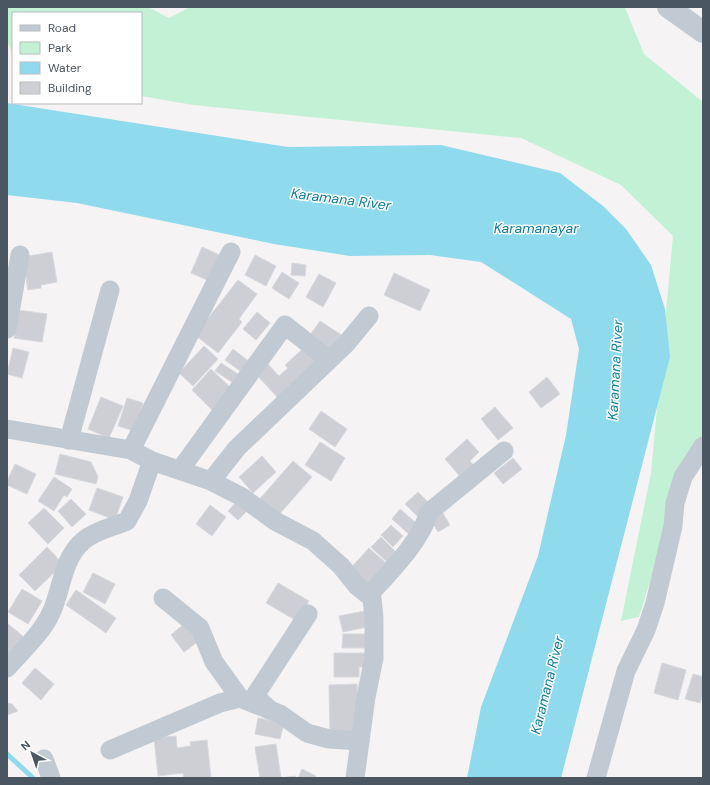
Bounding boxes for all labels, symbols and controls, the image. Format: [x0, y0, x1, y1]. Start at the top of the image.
legend [12, 12, 142, 104]
text: Road [48, 20, 76, 36]
text: Park [48, 40, 72, 56]
text: Water [48, 60, 82, 76]
text: Building [48, 80, 92, 96]
water label: Karamana River [290, 184, 393, 214]
water label: Karamanayar [494, 219, 579, 237]
water label: Karamana River [603, 319, 627, 421]
water label: Karamana River [526, 633, 568, 736]
north arrow [12, 733, 52, 773]
text: N [18, 737, 33, 753]

